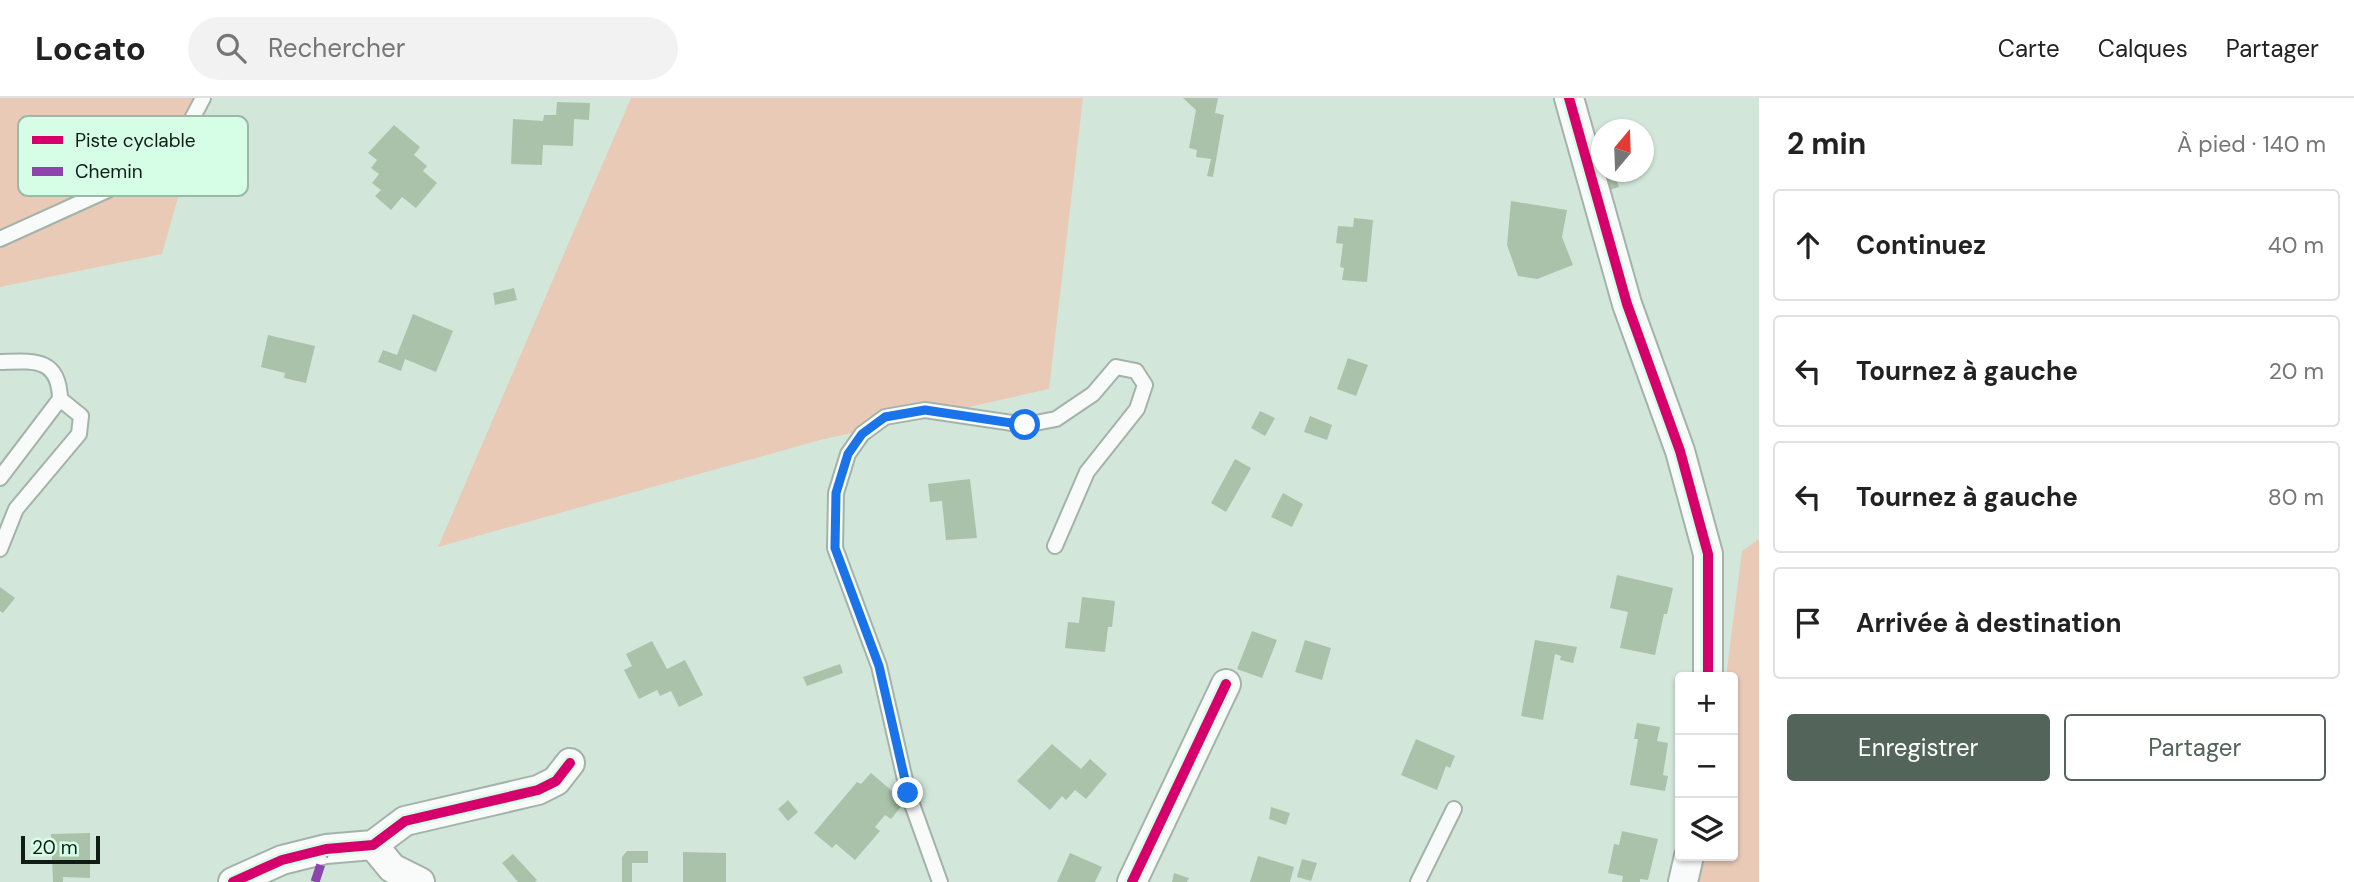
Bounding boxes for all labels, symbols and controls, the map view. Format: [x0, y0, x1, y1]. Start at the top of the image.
search box [188, 17, 678, 80]
text: Locato [35, 27, 146, 70]
icon: search [212, 29, 250, 67]
text: Rechercher [268, 31, 405, 65]
text: Carte [1998, 33, 2060, 64]
text: Calques [2098, 33, 2188, 64]
text: Partager [2226, 33, 2319, 64]
legend [18, 116, 248, 196]
north arrow [1591, 119, 1654, 182]
text: 2 min [1787, 124, 1866, 163]
text: Piste cyclable [75, 128, 196, 153]
text: À pied · 140 m [2177, 129, 2326, 159]
text: Chemin [75, 159, 143, 184]
icon: ahead [1789, 226, 1827, 264]
text: Continuez [1856, 228, 1986, 262]
text: 40 m [2268, 230, 2324, 260]
icon: left [1789, 352, 1827, 390]
text: Tournez à gauche [1856, 354, 2078, 388]
text: 20 m [2269, 356, 2324, 386]
route start [1009, 409, 1040, 440]
icon: left [1789, 478, 1827, 516]
text: Tournez à gauche [1856, 480, 2078, 514]
text: 80 m [2268, 482, 2324, 512]
icon: arrive [1789, 604, 1827, 642]
text: Arrivée à destination [1856, 606, 2122, 640]
map controls [1675, 672, 1738, 861]
button: + [1675, 672, 1738, 735]
button: Enregistrer [1787, 714, 2050, 781]
button: Partager [2064, 714, 2326, 781]
button: − [1675, 735, 1738, 798]
route end [892, 777, 923, 808]
button: layers [1675, 798, 1738, 861]
scale bar [21, 833, 100, 865]
text: 20 m [32, 835, 78, 860]

